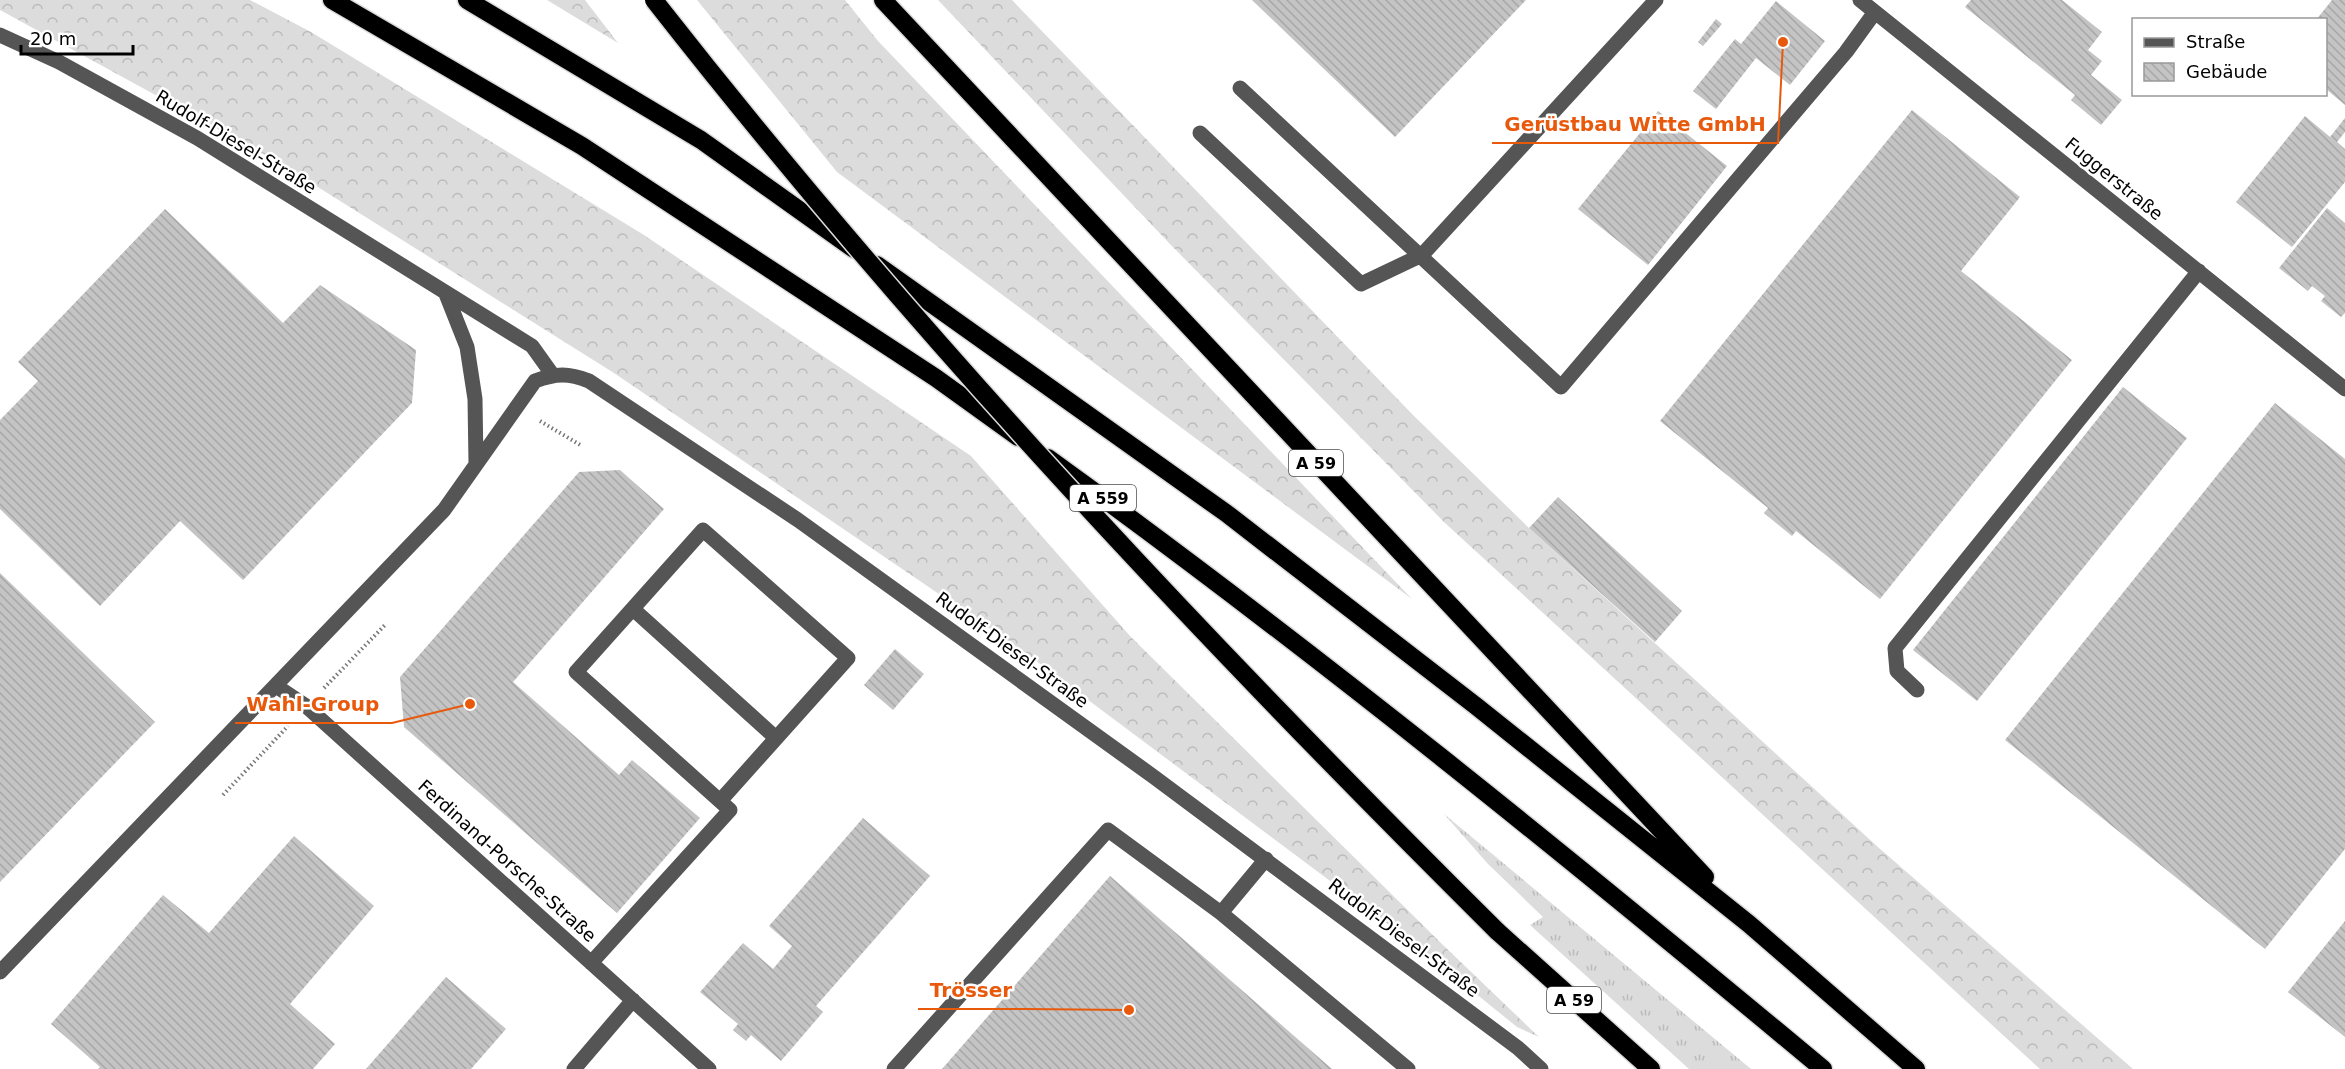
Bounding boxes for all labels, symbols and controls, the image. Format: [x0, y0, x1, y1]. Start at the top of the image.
scale bar [21, 18, 134, 56]
legend [2132, 18, 2327, 96]
text: 20 m [30, 28, 76, 49]
text: Straße [2186, 31, 2245, 52]
text: Gebäude [2186, 61, 2267, 82]
street label: Rudolf-Diesel-Straße [152, 85, 320, 198]
callout: Gerüstbau Witte GmbH [1492, 105, 1778, 143]
text: Gerüstbau Witte GmbH [1504, 112, 1766, 136]
street label: Fuggerstraße [2061, 133, 2167, 224]
road number: A 59 [1289, 450, 1343, 476]
road number: A 559 [1070, 485, 1136, 511]
street label: Rudolf-Diesel-Straße [932, 587, 1093, 712]
callout: Wahl-Group [235, 685, 392, 723]
text: Wahl-Group [247, 692, 379, 716]
street label: Ferdinand-Porsche-Straße [414, 775, 601, 946]
street label: Rudolf-Diesel-Straße [1325, 874, 1484, 1001]
callout: Trösser [918, 971, 1025, 1009]
text: Trösser [930, 978, 1012, 1002]
road number: A 59 [1547, 987, 1601, 1013]

